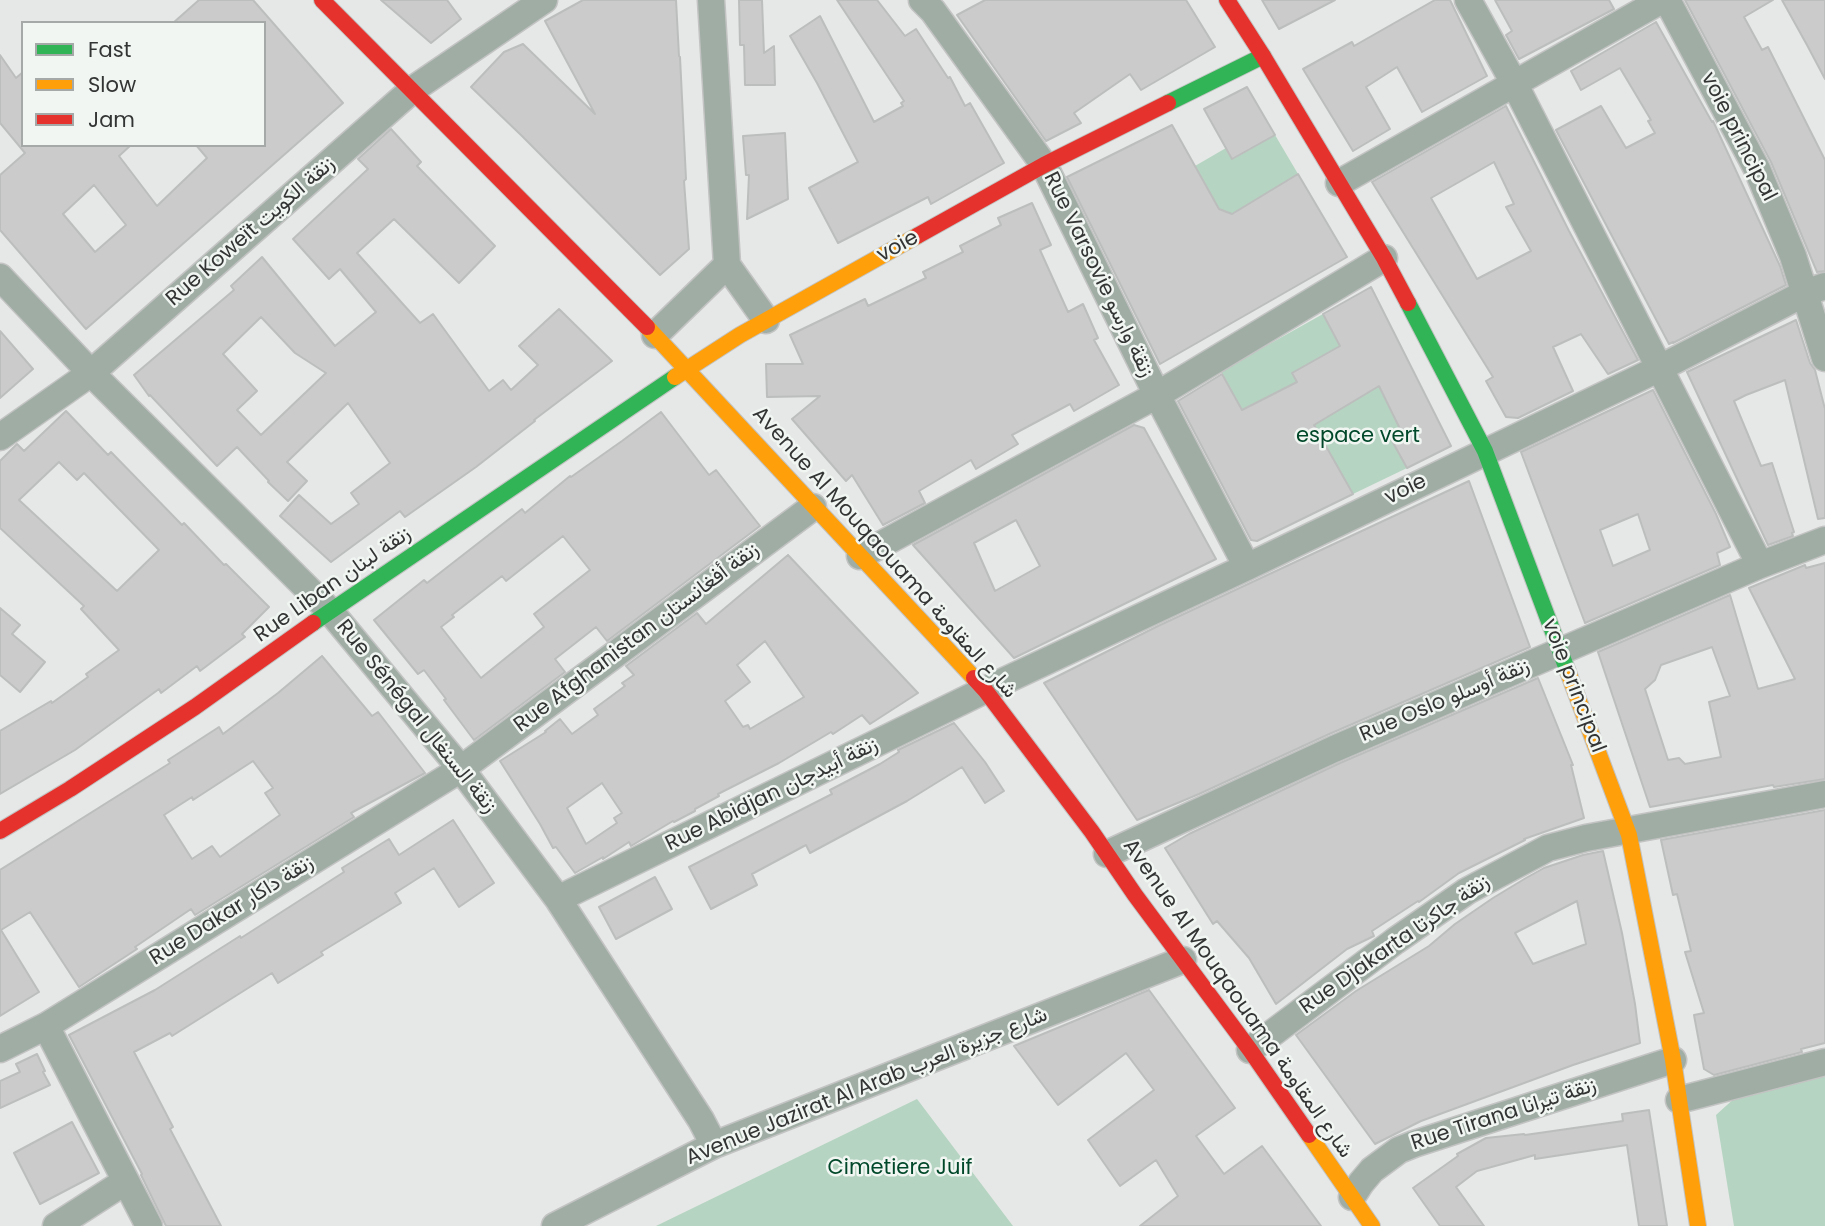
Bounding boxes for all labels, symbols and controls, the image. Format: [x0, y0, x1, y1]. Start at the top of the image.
legend [21, 21, 266, 147]
text: Fast [88, 35, 131, 64]
street label: voie principal [1695, 68, 1781, 206]
text: Slow [88, 70, 136, 99]
text: Jam [88, 105, 135, 134]
street label: Rue Koweït زنقة الكويت [162, 152, 340, 312]
street label: Rue Varsovie زنقة وارسو [1037, 168, 1159, 382]
street label: voie [873, 225, 923, 269]
street label: Avenue Al Mouqaouama شارع المقاومة [746, 402, 1022, 704]
park label: espace vert [1296, 424, 1420, 450]
street label: voie [1381, 469, 1431, 511]
street label: Rue Liban زنقة لبنان [250, 522, 416, 648]
street label: Rue Afghanistan زنقة أفغانستان [509, 538, 765, 738]
street label: Rue Sénégal زنقة السنغال [330, 615, 502, 819]
street label: voie principal [1536, 616, 1610, 756]
street label: Rue Oslo زنقة أوسلو [1356, 654, 1534, 748]
street label: Rue Abidjan زنقة أبيدجان [662, 733, 882, 857]
street label: Avenue Al Mouqaouama شارع المقاومة [1117, 835, 1357, 1163]
street label: Rue Dakar زنقة داكار [146, 851, 318, 971]
street label: Rue Djakarta زنقة جاكرتا [1295, 870, 1495, 1020]
street label: Avenue Jazirat Al Arab شارع جزيرة العرب [683, 1003, 1051, 1171]
street label: Rue Tirana زنقة تيرانا [1408, 1073, 1600, 1157]
park label: Cimetiere Juif [828, 1156, 972, 1182]

